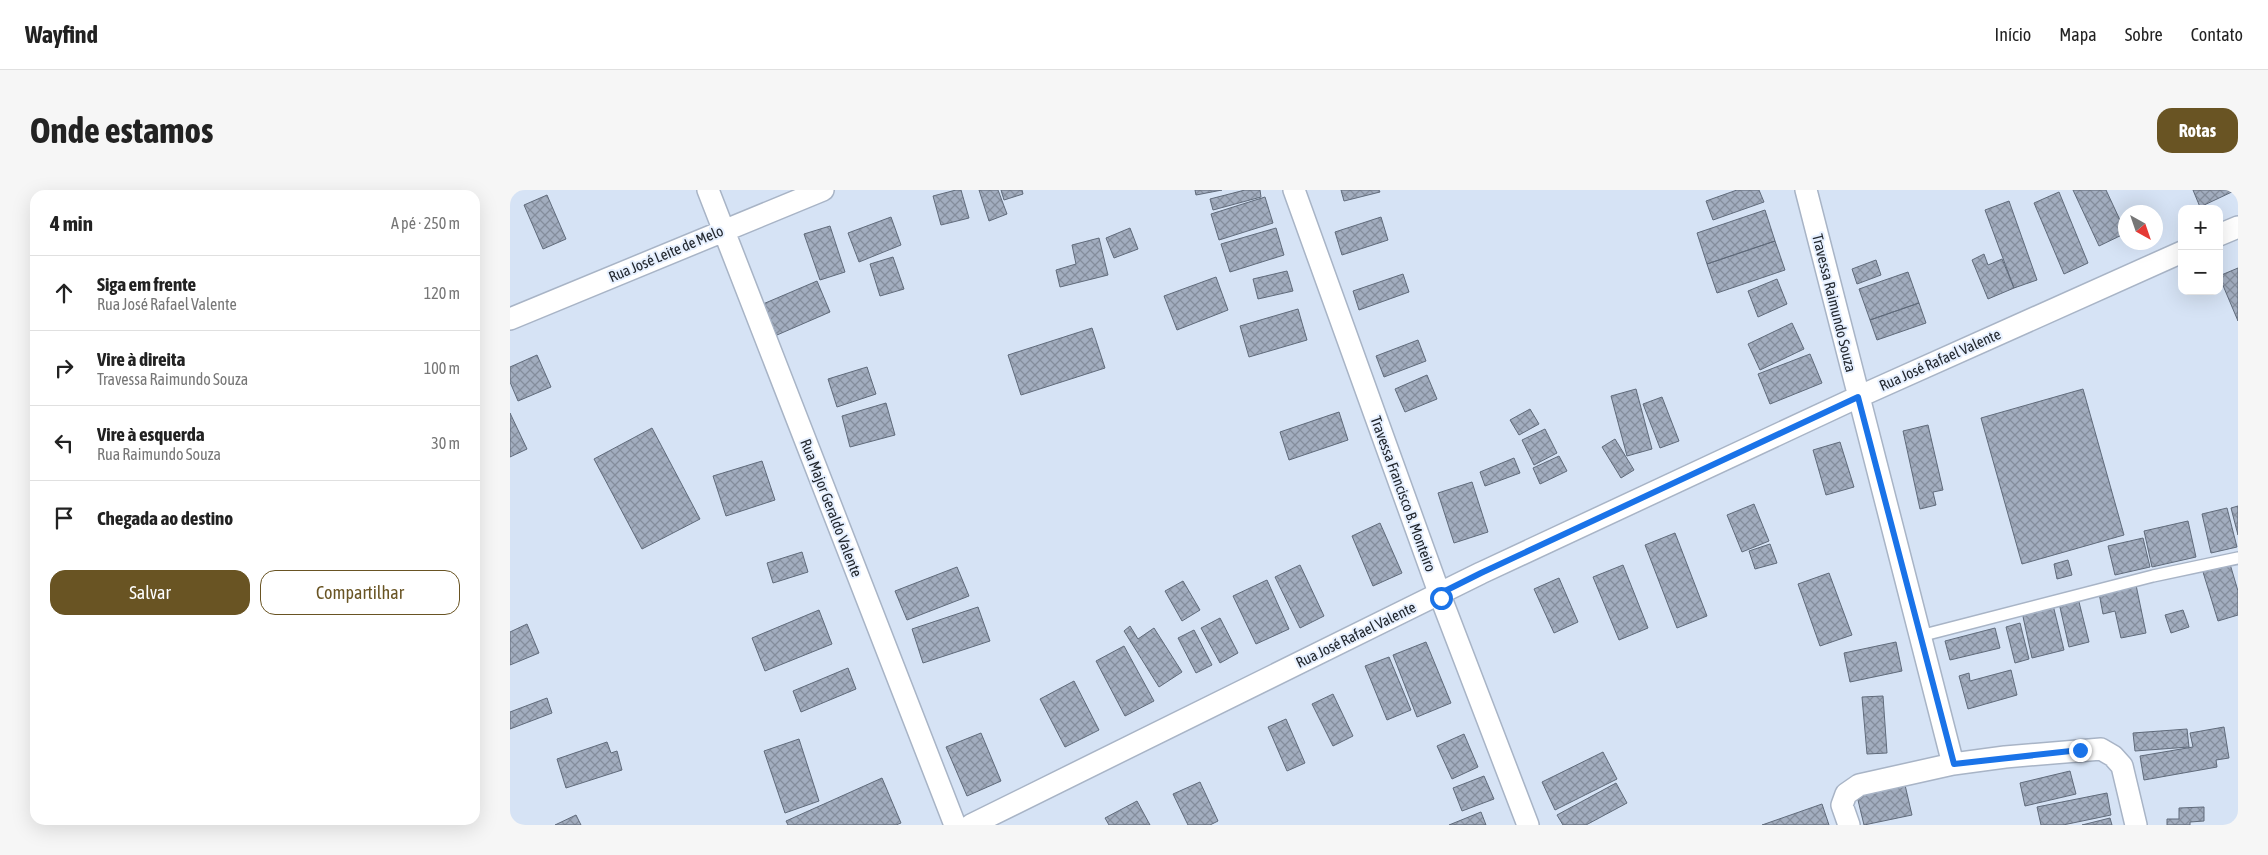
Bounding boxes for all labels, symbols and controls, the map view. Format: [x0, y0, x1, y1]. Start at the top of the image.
text: Wayfind [25, 21, 98, 48]
text: Início [1995, 24, 2031, 45]
text: Mapa [2059, 24, 2097, 45]
text: Sobre [2125, 24, 2163, 45]
text: Contato [2191, 24, 2243, 45]
button: Rotas [2157, 108, 2238, 153]
text: Onde estamos [30, 110, 213, 150]
north arrow [2118, 205, 2163, 250]
map controls [2178, 205, 2223, 295]
button: + [2178, 205, 2223, 250]
text: 4 min [50, 211, 93, 235]
text: A pé · 250 m [391, 214, 460, 232]
street label: Rua José Leite de Melo [606, 222, 726, 285]
street label: Travessa Raimundo Souza [1809, 232, 1860, 374]
button: − [2178, 250, 2223, 295]
text: Siga em frente [97, 273, 196, 295]
icon: ahead [50, 279, 78, 307]
text: 120 m [424, 284, 460, 302]
text: Rua José Rafael Valente [97, 295, 237, 313]
street label: Rua José Rafael Valente [1877, 325, 2003, 394]
text: Vire à direita [97, 348, 185, 370]
icon: right [50, 354, 78, 382]
text: 100 m [424, 359, 460, 377]
text: Travessa Raimundo Souza [97, 370, 248, 388]
street label: Travessa Francisco B. Monteiro [1367, 414, 1440, 574]
text: Vire à esquerda [97, 423, 205, 445]
icon: left [50, 429, 78, 457]
text: 30 m [431, 434, 460, 452]
street label: Rua Major Geraldo Valente [797, 436, 866, 579]
text: Rua Raimundo Souza [97, 445, 221, 463]
icon: arrive [50, 504, 78, 532]
text: Chegada ao destino [97, 507, 233, 529]
button: Salvar [50, 570, 250, 615]
button: Compartilhar [260, 570, 460, 615]
route start [1430, 587, 1453, 610]
street label: Rua José Rafael Valente [1293, 598, 1419, 671]
route end [2069, 739, 2092, 762]

